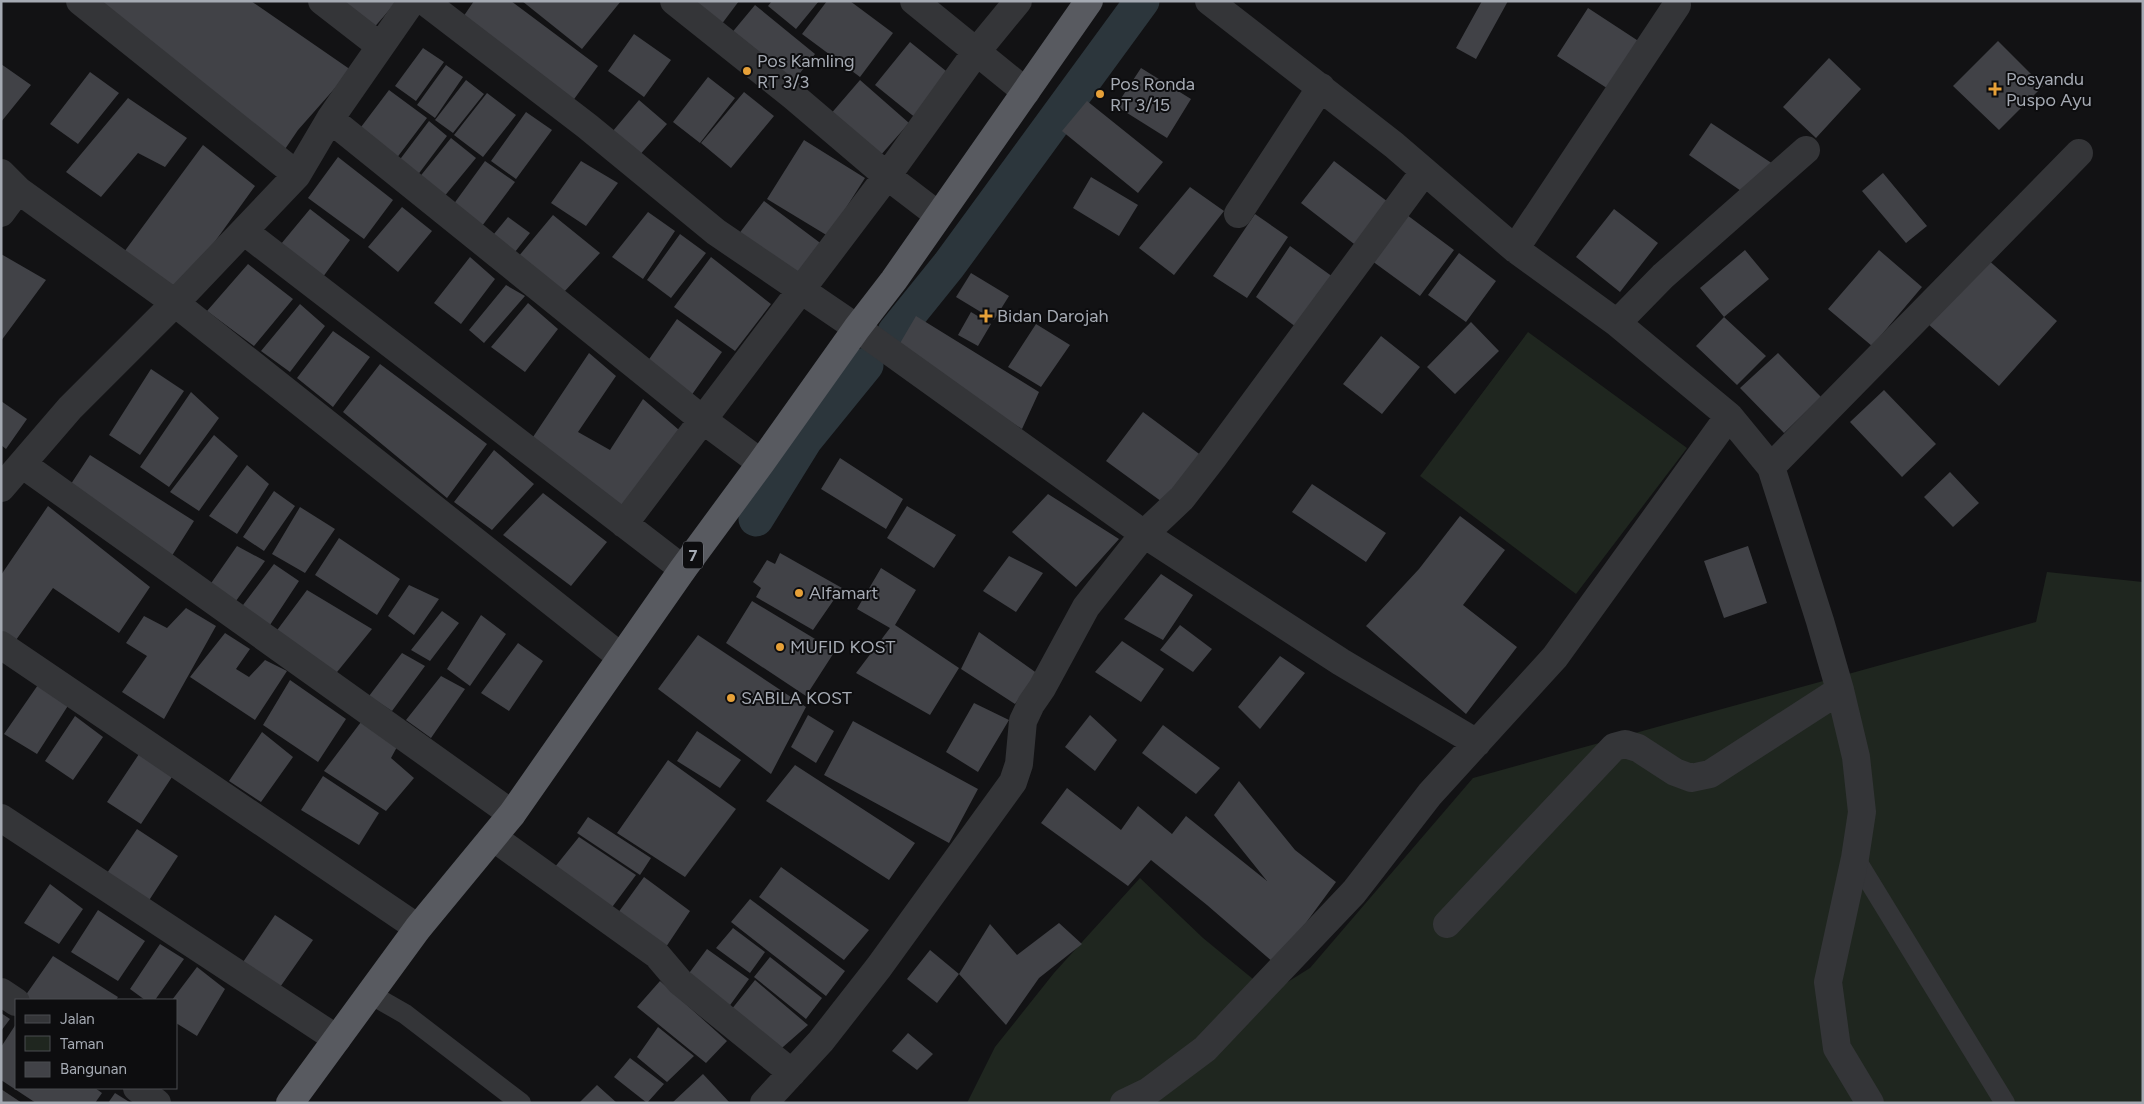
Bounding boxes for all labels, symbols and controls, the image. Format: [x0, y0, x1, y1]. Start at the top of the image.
place label: Pos Kamling RT 3/3 [757, 50, 855, 93]
marker: Pos Kamling RT 3/3 [741, 65, 753, 77]
place label: Posyandu Puspo Ayu [2006, 68, 2092, 111]
place label: Pos Ronda RT 3/15 [1110, 73, 1195, 116]
marker: Posyandu Puspo Ayu [1988, 82, 2002, 96]
marker: Pos Ronda RT 3/15 [1094, 88, 1106, 100]
place label: Bidan Darojah [997, 305, 1109, 327]
marker: Bidan Darojah [979, 309, 993, 323]
road number: 7 [683, 542, 703, 568]
place label: Alfamart [809, 582, 878, 604]
marker: Alfamart [793, 587, 805, 599]
place label: MUFID KOST [790, 636, 895, 658]
marker: MUFID KOST [774, 641, 786, 653]
place label: SABILA KOST [741, 687, 852, 709]
marker: SABILA KOST [725, 692, 737, 704]
legend [15, 999, 178, 1089]
text: Jalan [60, 1010, 95, 1028]
text: Taman [60, 1035, 104, 1053]
text: Bangunan [60, 1060, 127, 1078]

